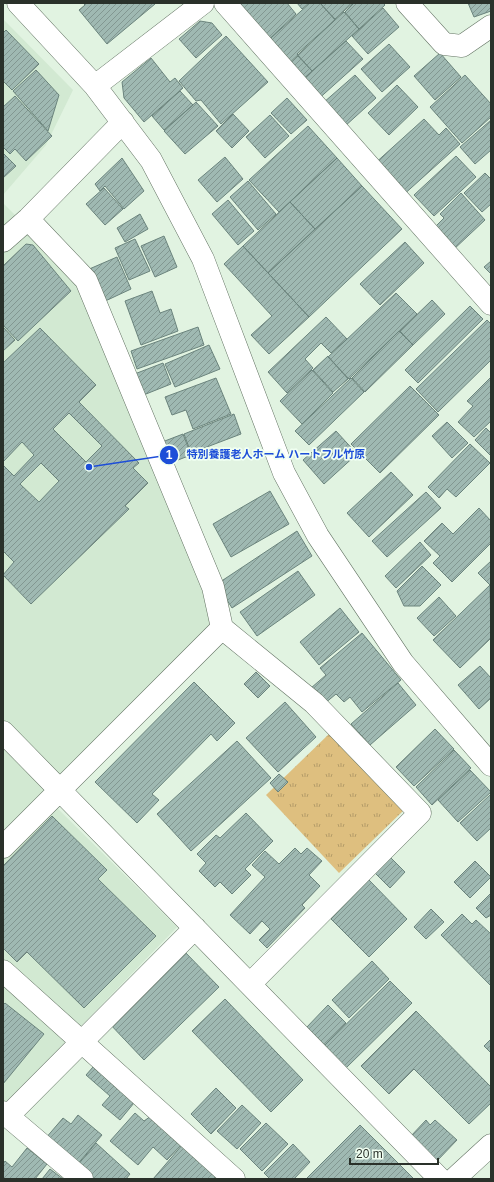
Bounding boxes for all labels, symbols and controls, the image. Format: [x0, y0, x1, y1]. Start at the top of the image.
callout: 特別養護老人ホーム ハートフル竹原 [159, 443, 374, 466]
text: 1 [166, 448, 173, 462]
text: 特別養護老人ホーム ハートフル竹原 [187, 448, 365, 460]
scale bar [350, 1140, 438, 1166]
text: 20 m [356, 1147, 383, 1161]

